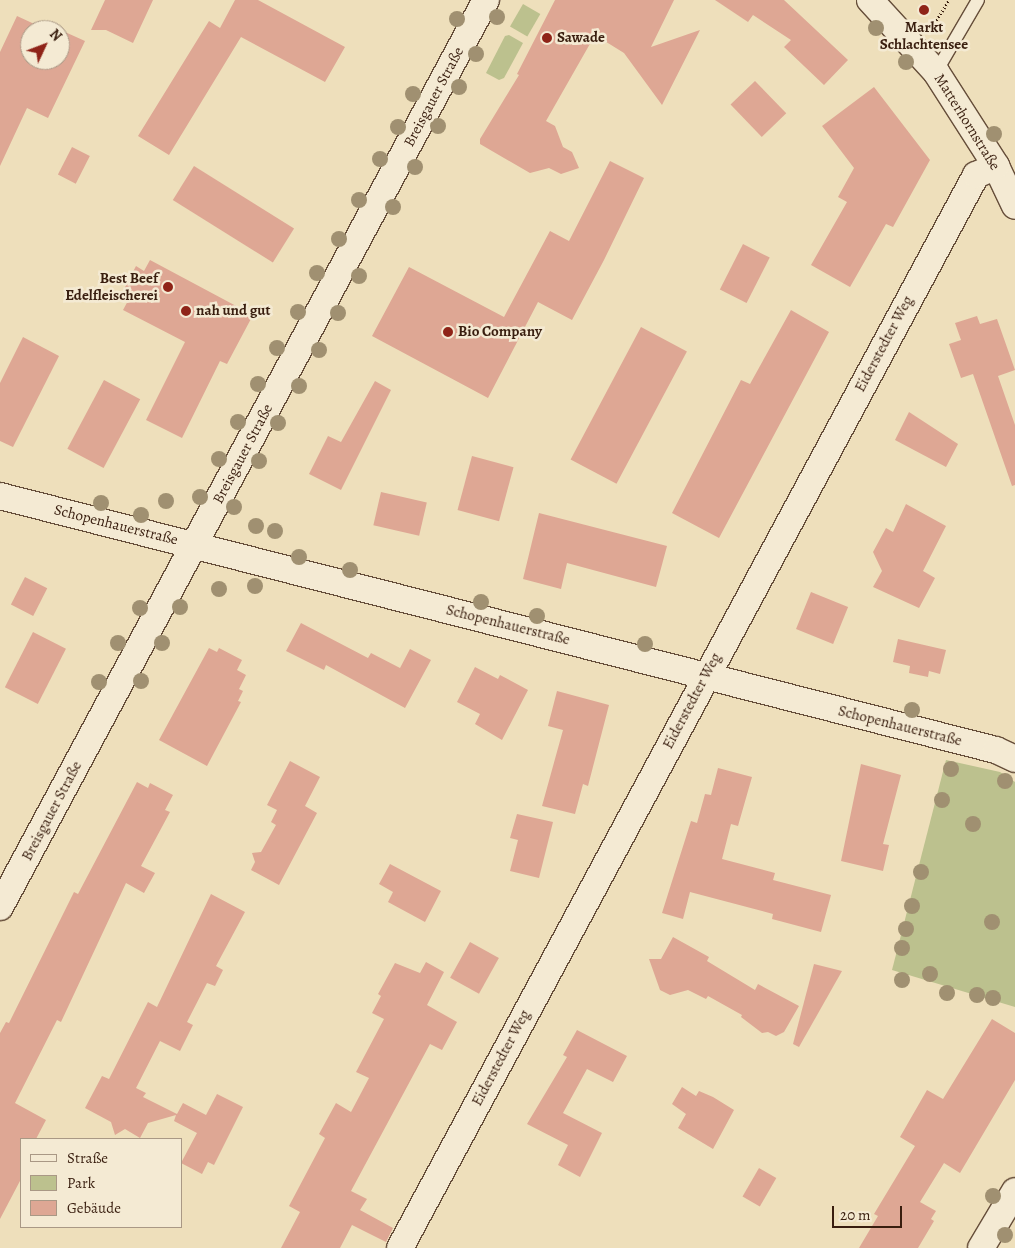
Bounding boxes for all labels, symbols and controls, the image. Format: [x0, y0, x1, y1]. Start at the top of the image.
marker: Markt Schlachtensee [918, 4, 930, 16]
place label: Markt Schlachtensee [880, 18, 968, 53]
north arrow [20, 20, 70, 70]
text: N [45, 25, 66, 45]
place label: Sawade [557, 29, 605, 47]
marker: Sawade [541, 32, 553, 44]
street label: Breisgauer Straße [400, 44, 468, 150]
street label: Matterhornstraße [930, 70, 1004, 174]
place label: Best Beef Edelfleischerei [65, 269, 158, 304]
marker: Best Beef Edelfleischerei [162, 281, 174, 293]
street label: Eiderstedter Weg [851, 293, 917, 395]
place label: nah und gut [196, 302, 271, 320]
marker: nah und gut [180, 305, 192, 317]
place label: Bio Company [458, 323, 542, 341]
marker: Bio Company [442, 326, 454, 338]
street label: Breisgauer Straße [209, 401, 277, 507]
street label: Schopenhauerstraße [52, 501, 180, 549]
street label: Schopenhauerstraße [444, 601, 572, 649]
street label: Eiderstedter Weg [659, 650, 725, 752]
street label: Schopenhauerstraße [836, 702, 964, 750]
street label: Breisgauer Straße [18, 758, 86, 864]
street label: Eiderstedter Weg [468, 1007, 534, 1109]
legend [20, 1138, 182, 1228]
text: Straße [67, 1148, 108, 1168]
text: Park [67, 1173, 95, 1193]
scale bar [835, 1196, 905, 1228]
text: Gebäude [67, 1198, 121, 1218]
text: 20 m [840, 1205, 871, 1225]

